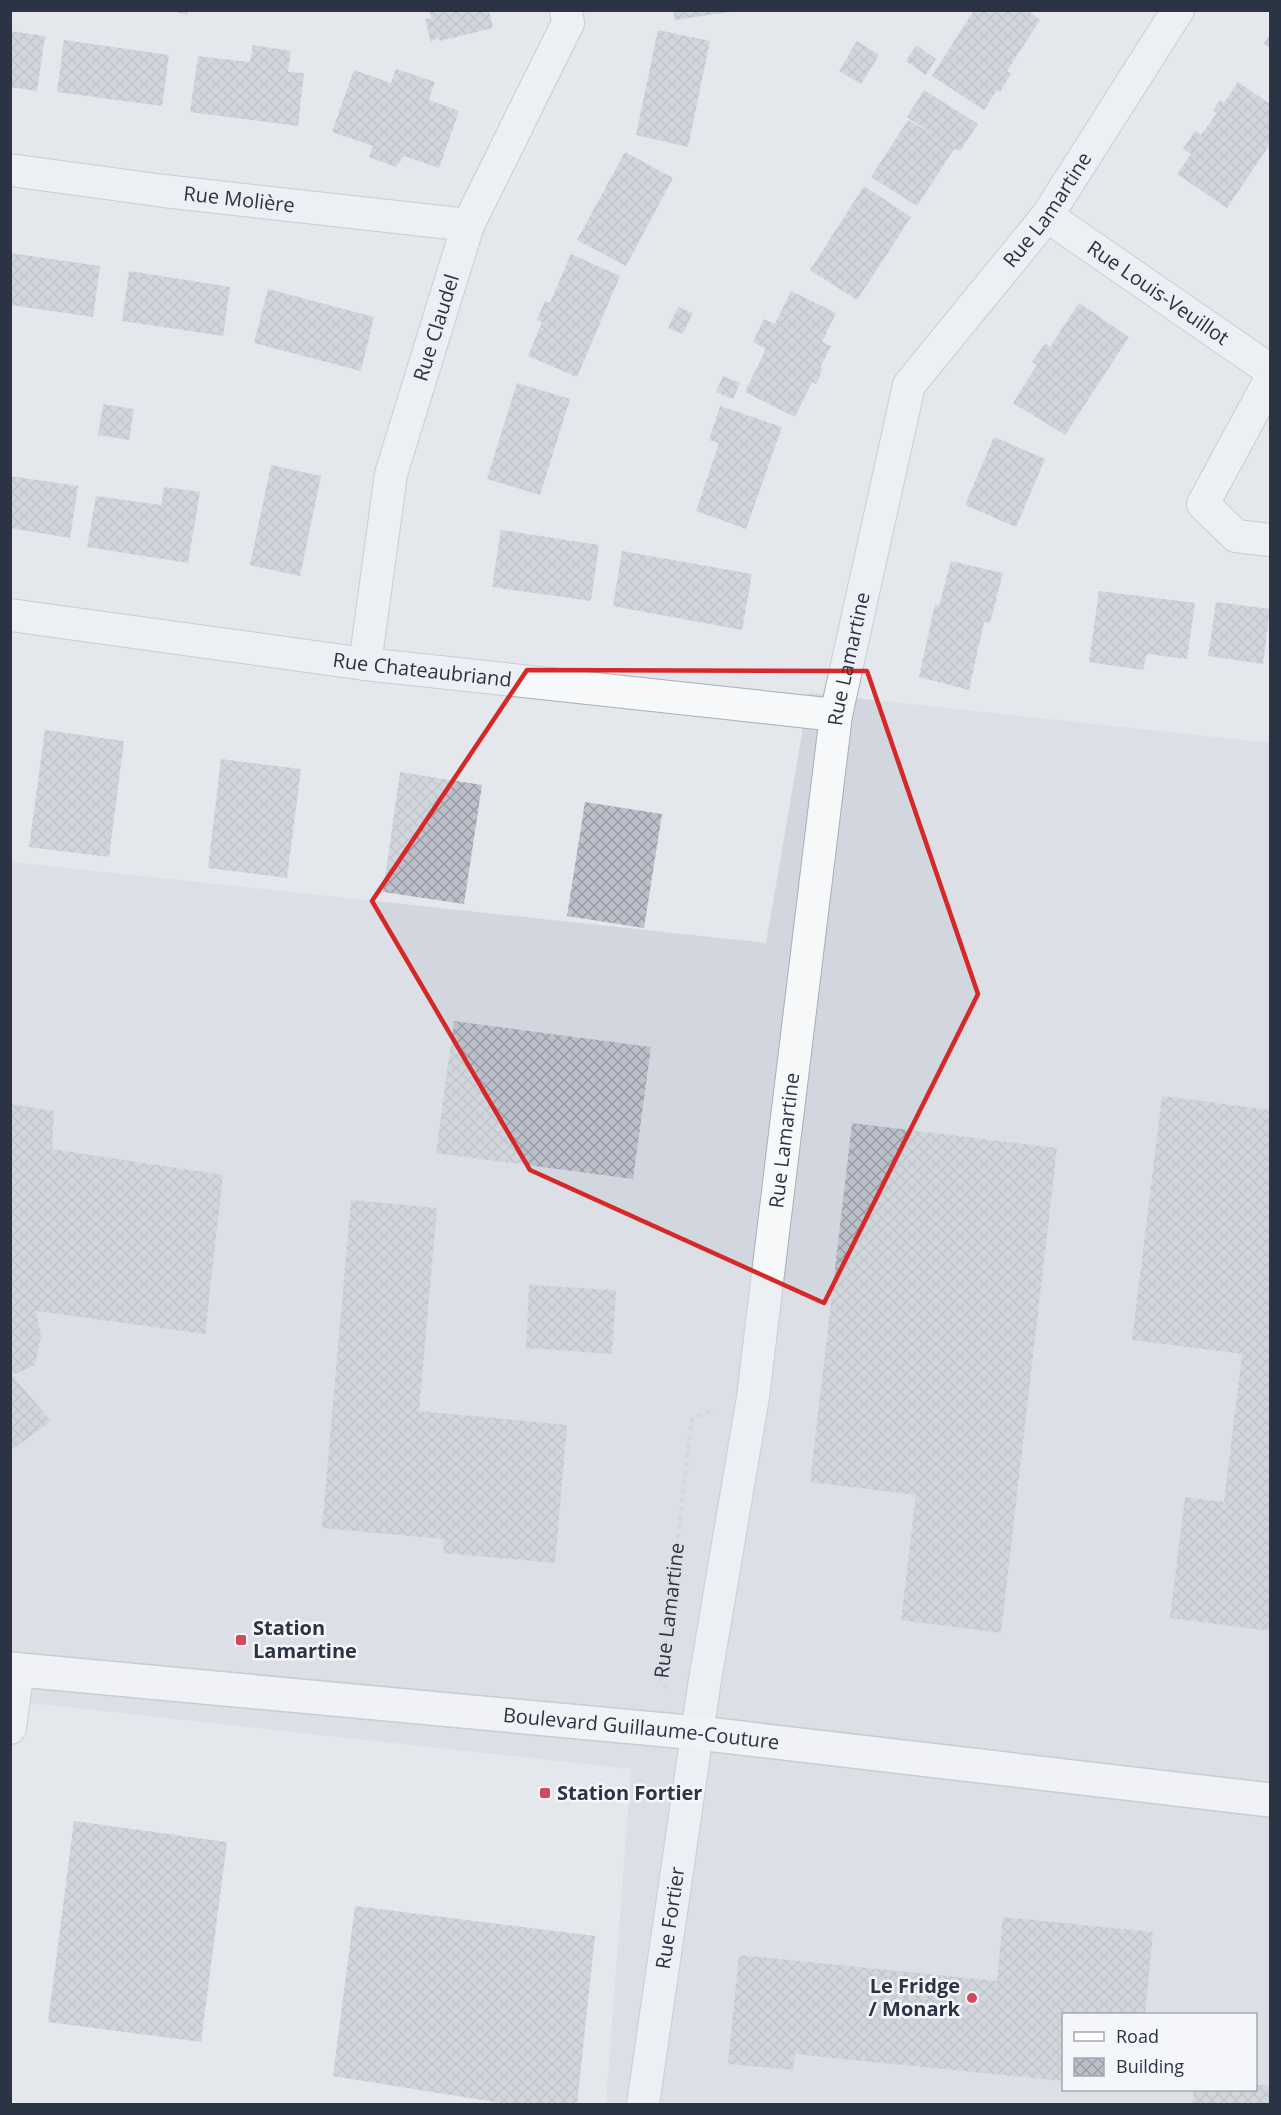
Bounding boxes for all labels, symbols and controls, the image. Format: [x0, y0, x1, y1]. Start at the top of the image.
street label: Rue Lamartine [996, 147, 1097, 273]
street label: Rue Molière [182, 179, 296, 219]
street label: Rue Louis-Veuillot [1082, 234, 1235, 351]
street label: Rue Claudel [407, 271, 465, 384]
street label: Rue Lamartine [821, 589, 876, 727]
street label: Rue Chateaubriand [331, 646, 513, 693]
street label: Rue Lamartine [762, 1071, 805, 1210]
street label: Rue Lamartine [647, 1541, 690, 1680]
place label: Station Lamartine [253, 1614, 357, 1664]
marker: Station Lamartine [234, 1633, 248, 1647]
street label: Boulevard Guillaume-Couture [502, 1701, 781, 1755]
place label: Station Fortier [557, 1779, 702, 1806]
marker: Station Fortier [538, 1786, 552, 1800]
street label: Rue Fortier [649, 1865, 690, 1971]
place label: Le Fridge / Monark [869, 1972, 961, 2022]
marker: Le Fridge / Monark [965, 1991, 979, 2005]
legend [1062, 2013, 1257, 2091]
text: Road [1116, 2024, 1159, 2048]
text: Building [1116, 2054, 1184, 2078]

